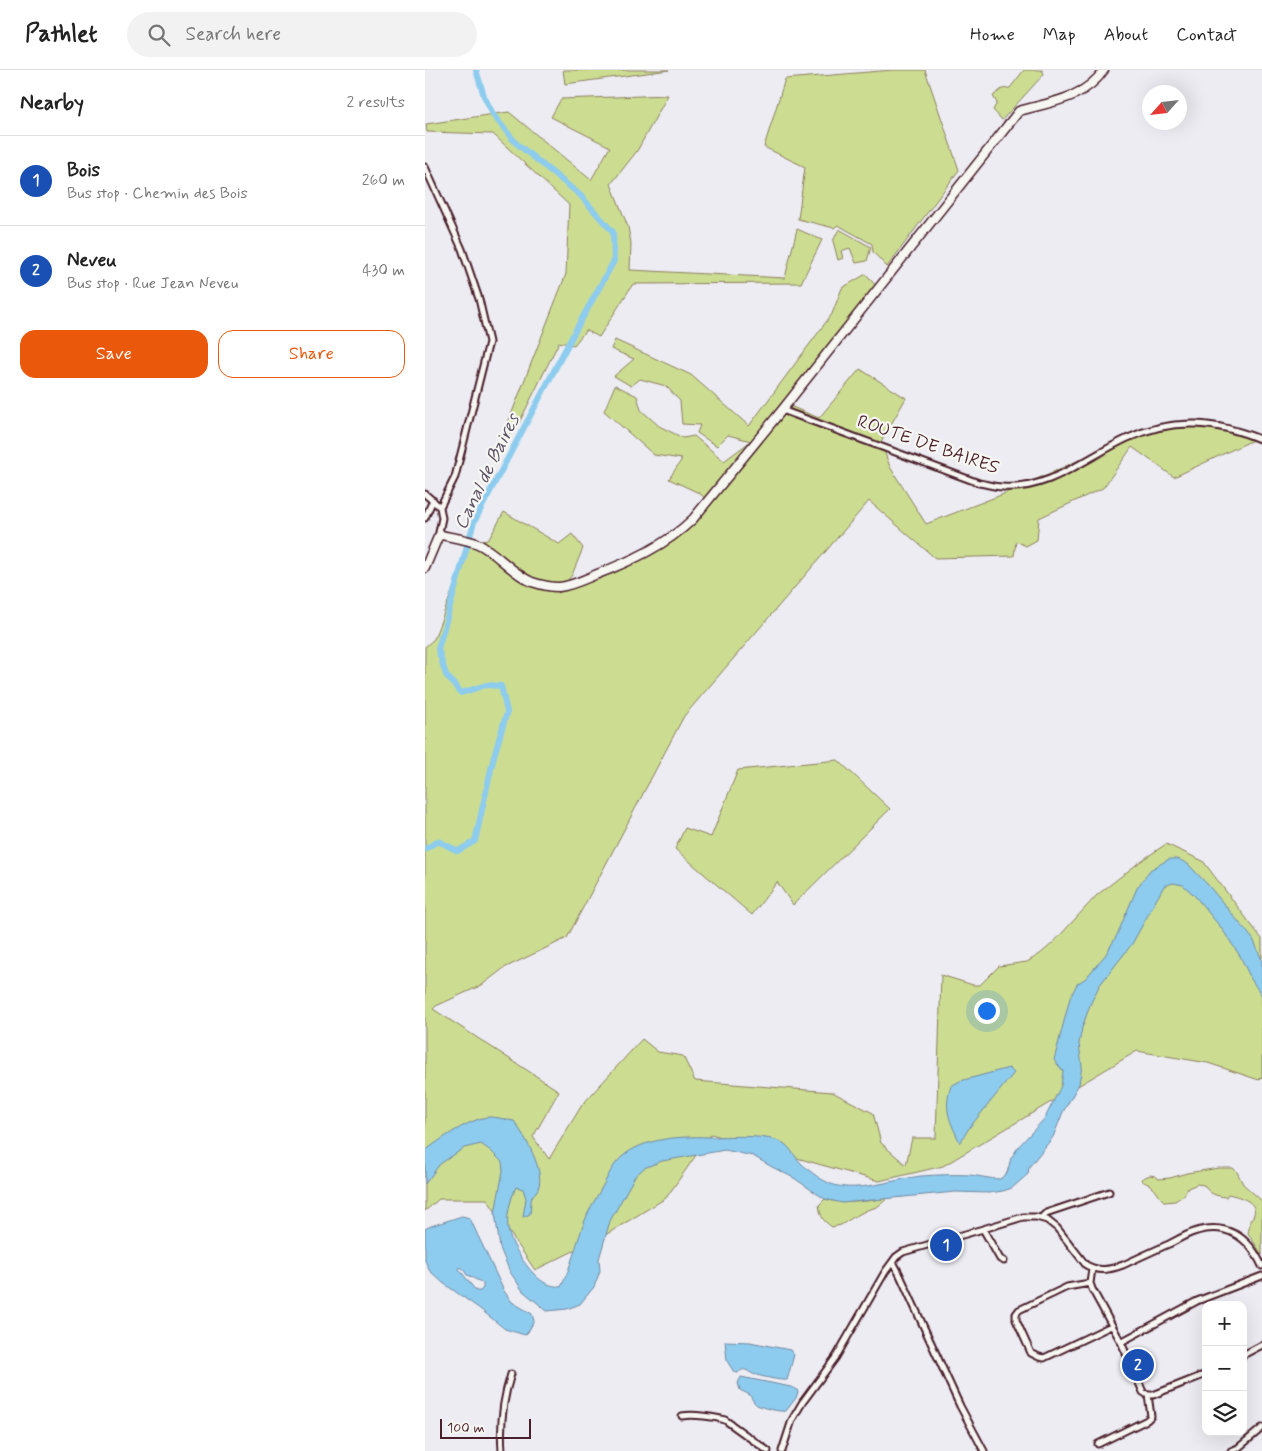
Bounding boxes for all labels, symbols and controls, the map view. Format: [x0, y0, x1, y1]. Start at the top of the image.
search box [127, 12, 477, 57]
text: Pathlet [25, 19, 97, 50]
icon: search [145, 21, 173, 49]
text: Search here [185, 22, 281, 47]
text: Home [970, 23, 1015, 47]
text: Map [1043, 23, 1076, 47]
text: About [1104, 23, 1148, 47]
text: Contact [1176, 23, 1237, 47]
north arrow [1142, 85, 1187, 130]
text: Nearby [20, 89, 84, 117]
text: 2 results [347, 92, 405, 113]
text: Bois [67, 158, 100, 183]
text: 1 [32, 170, 40, 191]
text: 260 m [362, 170, 405, 191]
text: Bus stop · Chemin des Bois [67, 183, 248, 204]
text: Neveu [67, 248, 117, 273]
text: 2 [32, 260, 40, 281]
text: 430 m [362, 260, 405, 281]
text: Bus stop · Rue Jean Neveu [67, 273, 238, 294]
button: Save [20, 330, 208, 378]
button: Share [218, 330, 405, 378]
water label: Canal de Baires [448, 409, 526, 534]
street label: ROUTE DE BAIRES [854, 410, 1002, 480]
your location [974, 998, 1000, 1024]
pin: 1 [930, 1226, 962, 1264]
map controls [1202, 1301, 1247, 1436]
button: + [1202, 1301, 1247, 1346]
pin: 2 [1122, 1346, 1154, 1384]
button: − [1202, 1346, 1247, 1391]
button: layers [1202, 1391, 1247, 1436]
scale bar [440, 1416, 531, 1439]
text: 100 m [447, 1419, 485, 1437]

